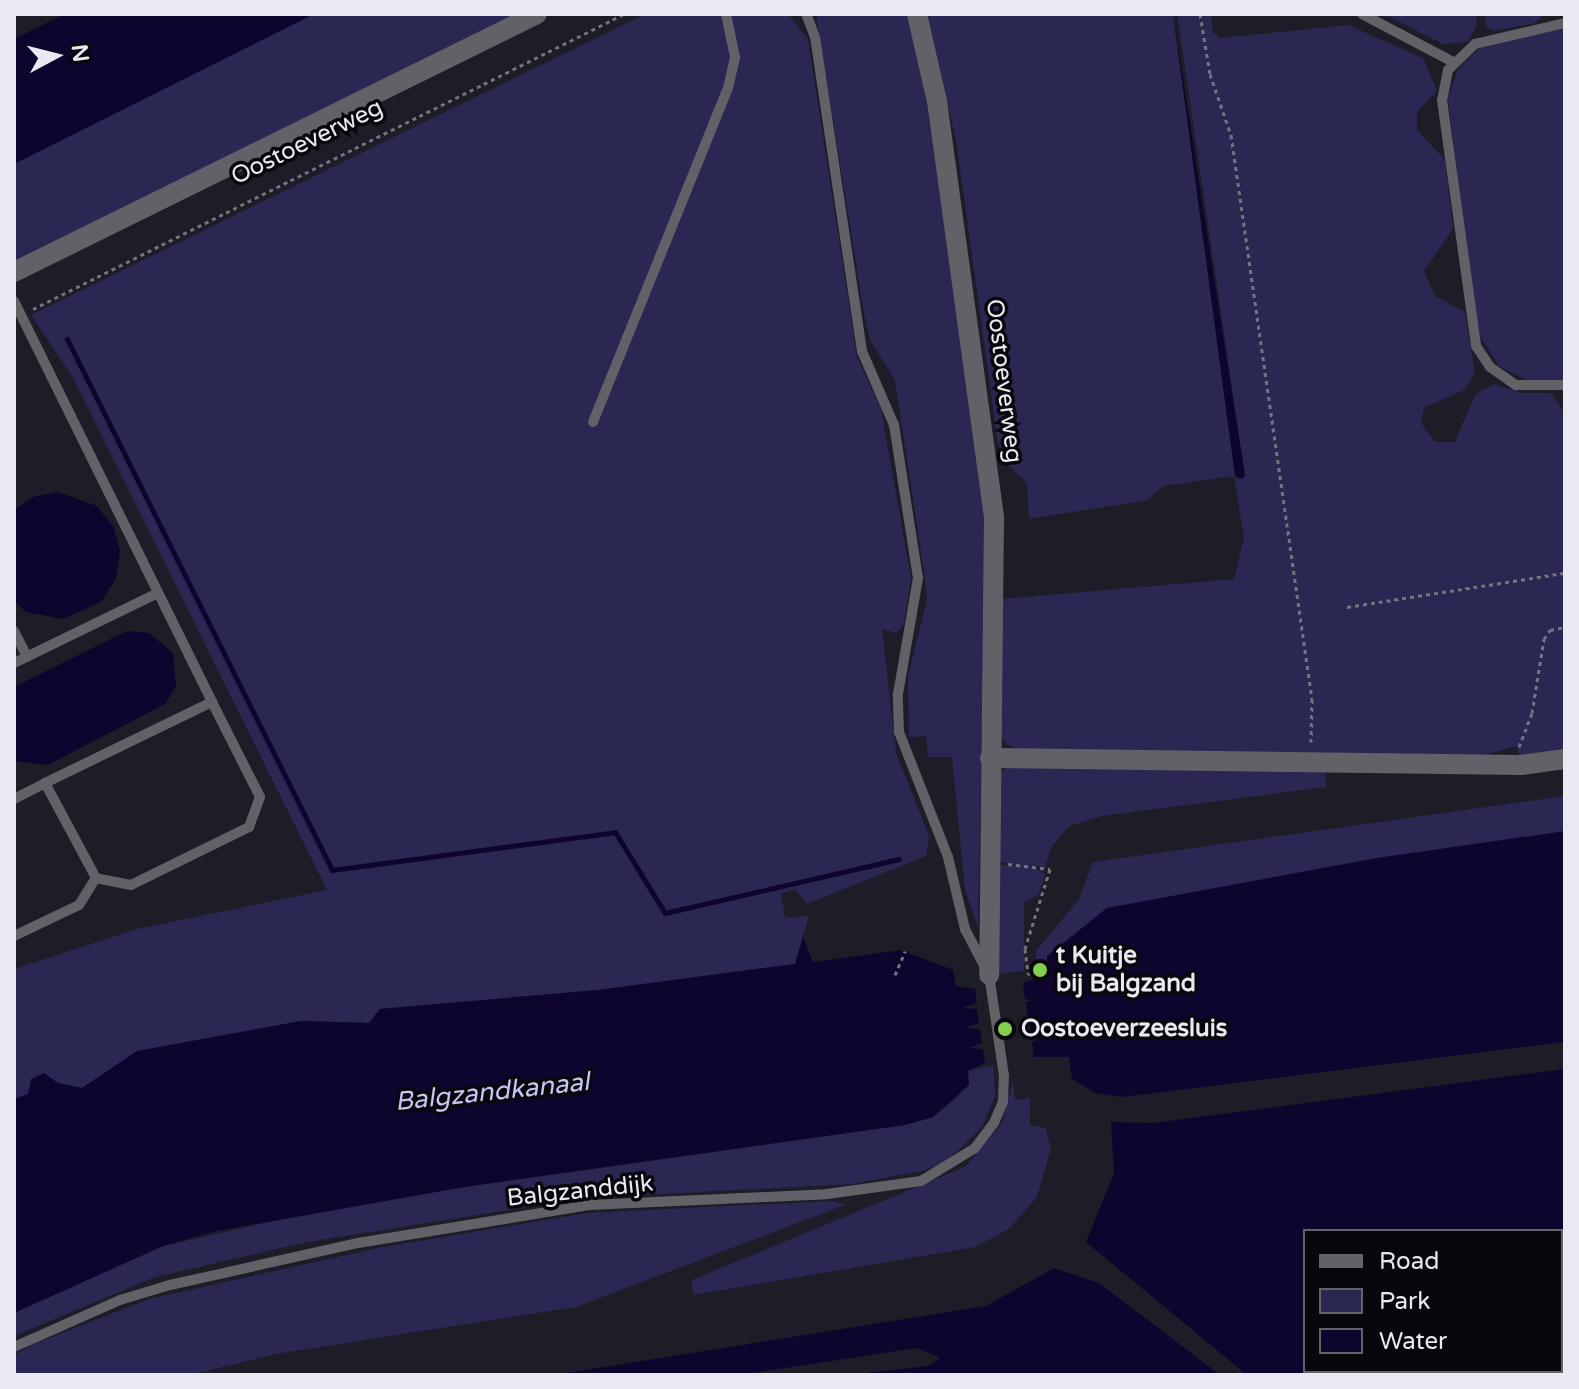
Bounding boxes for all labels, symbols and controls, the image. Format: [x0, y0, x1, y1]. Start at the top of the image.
north arrow [16, 16, 96, 96]
text: N [66, 43, 94, 63]
street label: Oostoeverweg [227, 93, 387, 191]
street label: Oostoeverweg [980, 297, 1028, 465]
place label: t Kuitje bij Balgzand [1056, 942, 1196, 998]
marker: t Kuitje bij Balgzand [1031, 961, 1049, 979]
place label: Oostoeverzeesluis [1021, 1015, 1227, 1043]
marker: Oostoeverzeesluis [996, 1020, 1014, 1038]
water label: Balgzandkanaal [393, 1066, 591, 1118]
street label: Balgzanddijk [506, 1169, 654, 1213]
legend [1303, 1229, 1563, 1373]
text: Road [1379, 1247, 1439, 1276]
text: Park [1379, 1287, 1430, 1316]
text: Water [1379, 1327, 1447, 1356]

